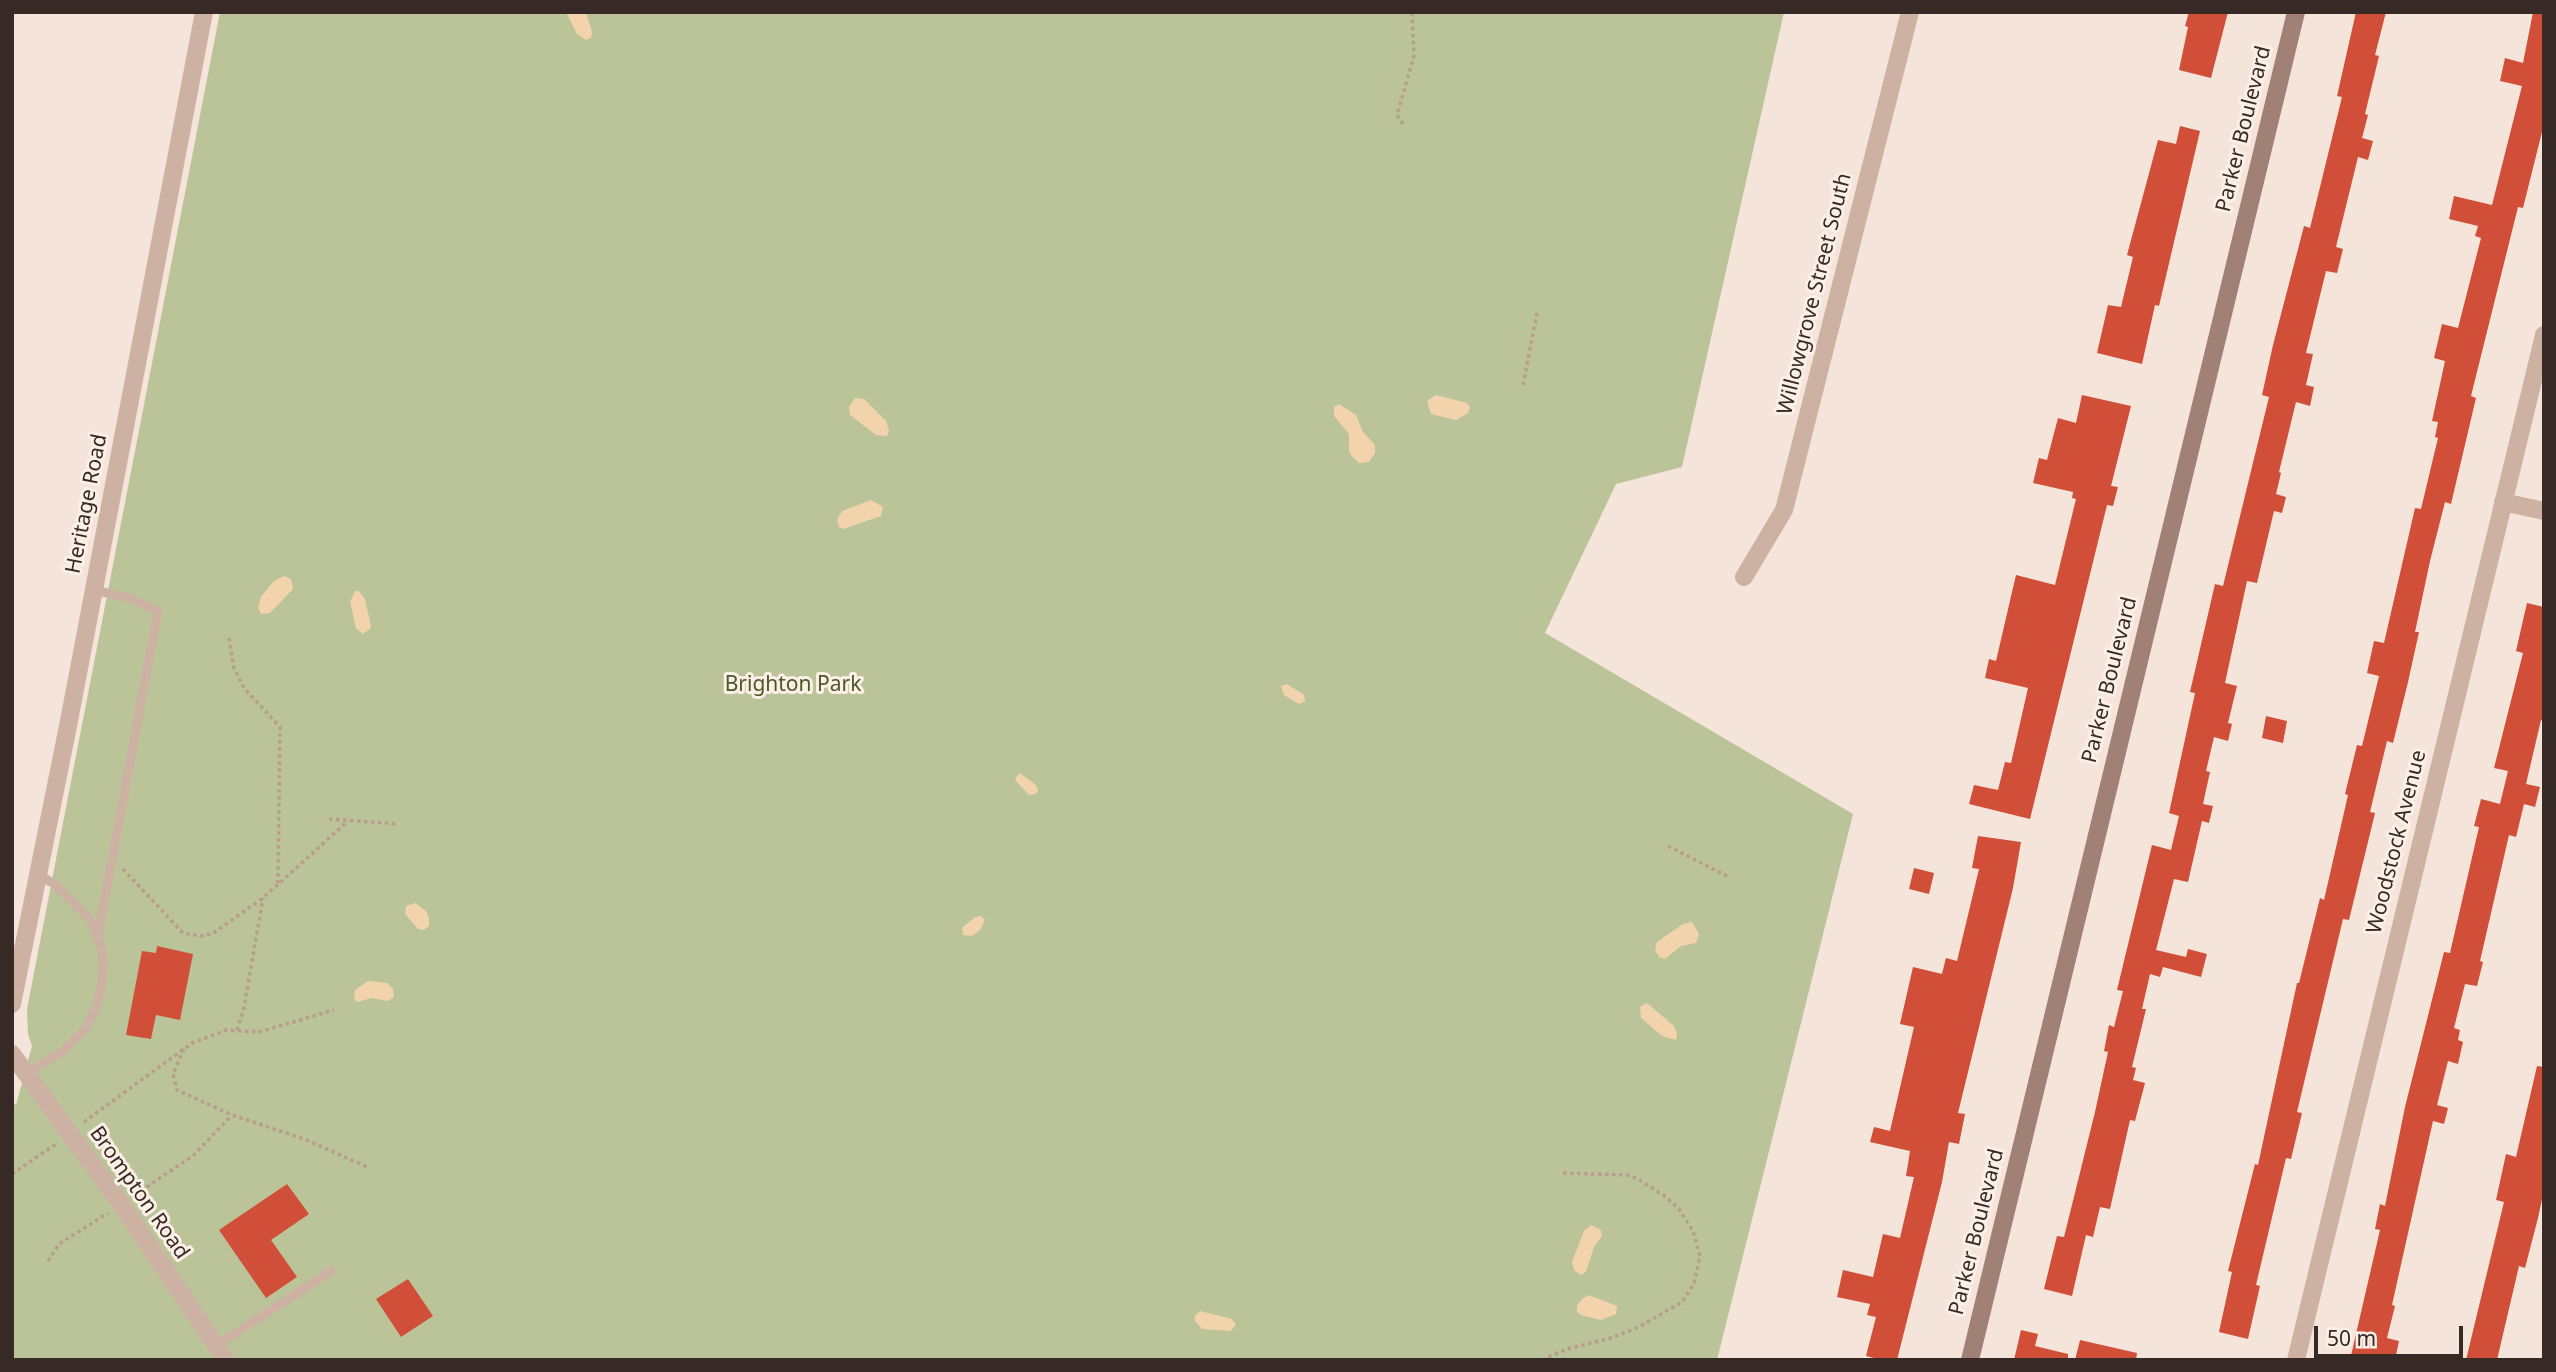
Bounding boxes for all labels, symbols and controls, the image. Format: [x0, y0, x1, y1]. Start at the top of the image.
street label: Parker Boulevard [2211, 43, 2277, 215]
street label: Willowgrove Street South [1773, 171, 1857, 417]
street label: Heritage Road [61, 432, 113, 576]
street label: Parker Boulevard [2077, 594, 2143, 766]
park label: Brighton Park [725, 672, 861, 698]
street label: Woodstock Avenue [2362, 748, 2432, 936]
street label: Brompton Road [84, 1122, 194, 1264]
street label: Parker Boulevard [1944, 1146, 2010, 1318]
scale bar [2318, 1312, 2467, 1356]
text: 50 m [2327, 1324, 2376, 1352]

